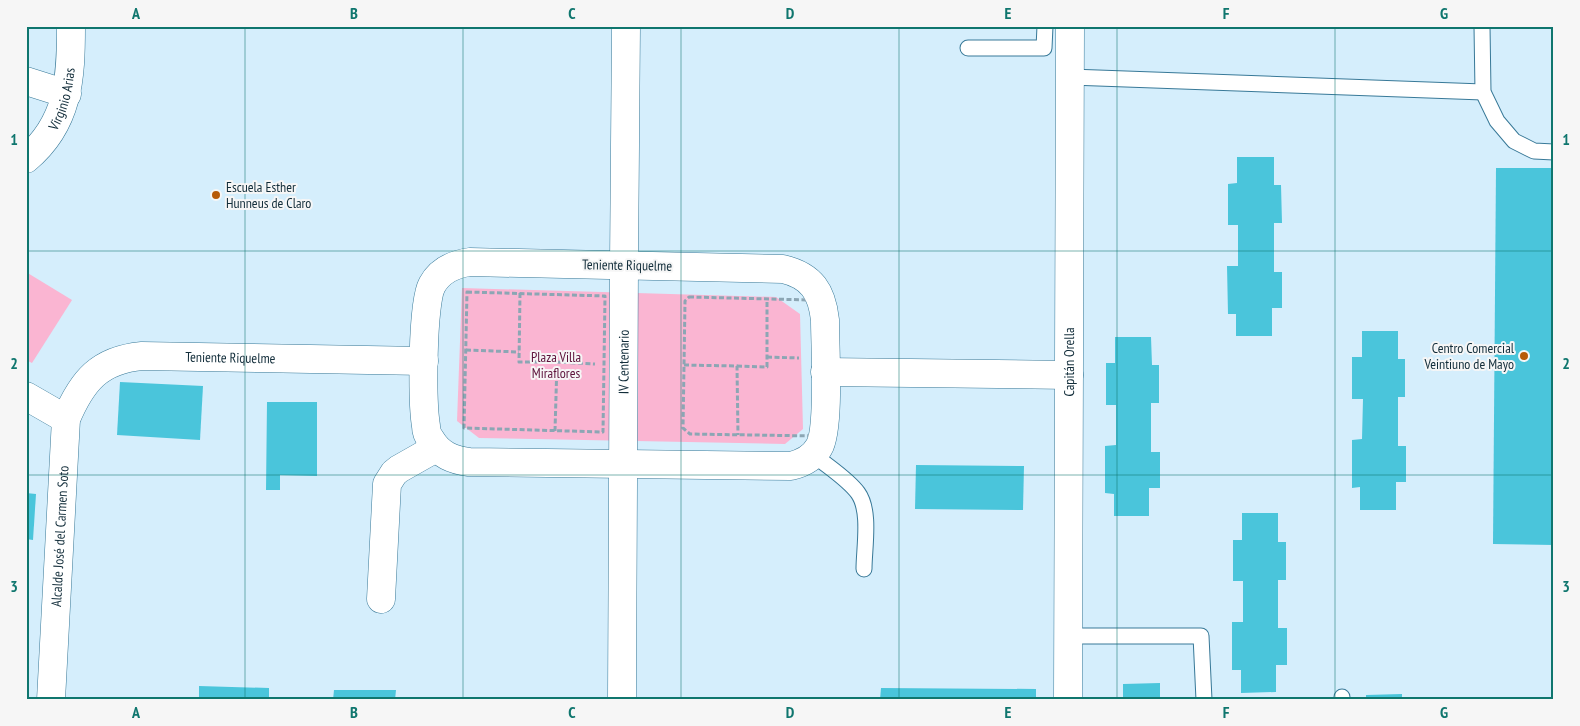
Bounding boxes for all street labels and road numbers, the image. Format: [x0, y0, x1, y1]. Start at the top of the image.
street label: Virginio Arias [44, 67, 79, 134]
street label: Teniente Riquelme [582, 255, 672, 275]
street label: Capitán Orella [1060, 327, 1078, 397]
street label: IV Centenario [614, 330, 633, 394]
street label: Teniente Riquelme [185, 348, 276, 367]
street label: Alcalde José del Carmen Soto [47, 465, 72, 607]

